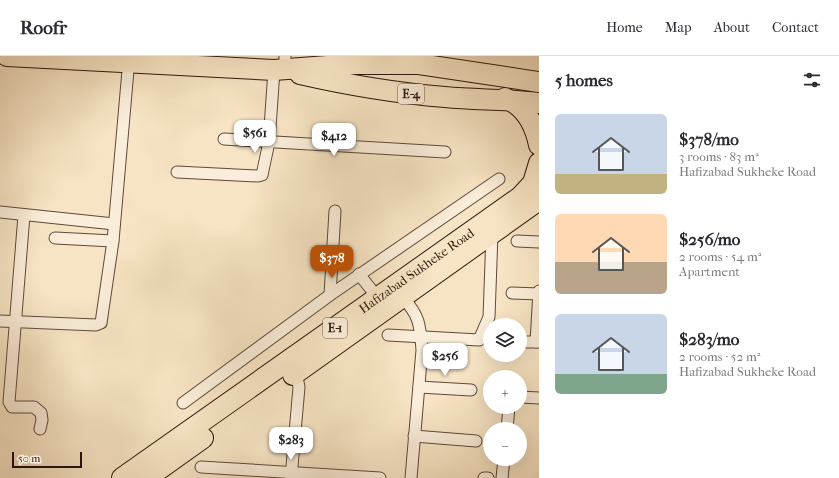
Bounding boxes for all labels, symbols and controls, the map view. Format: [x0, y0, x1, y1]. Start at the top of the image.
text: Roofr [20, 17, 67, 39]
text: Home [606, 19, 643, 36]
text: Map [665, 19, 692, 36]
text: About [714, 19, 750, 36]
text: Contact [772, 19, 819, 36]
icon: filters [801, 69, 823, 91]
text: 5 homes [555, 70, 613, 90]
road number: E-4 [398, 84, 424, 104]
pin: $561 [231, 120, 279, 154]
pin: $412 [310, 123, 358, 157]
text: $561 [243, 125, 267, 140]
text: $412 [321, 128, 347, 143]
text: $378/mo [679, 129, 739, 149]
icon: home [587, 130, 635, 178]
text: 3 rooms · 83 m² [679, 149, 759, 164]
text: Hafizabad Sukheke Road [679, 164, 816, 179]
street label: Hafizabad Sukheke Road [356, 225, 477, 316]
text: $256/mo [679, 229, 740, 249]
icon: home [587, 230, 635, 278]
pin: $378 [308, 245, 356, 279]
text: 2 rooms · 54 m² [679, 249, 761, 264]
text: $378 [319, 250, 345, 265]
text: Apartment [679, 264, 740, 279]
road number: E-1 [323, 318, 347, 338]
map controls [483, 318, 527, 466]
button: layers [483, 318, 527, 362]
text: $283/mo [679, 329, 739, 349]
icon: home [587, 330, 635, 378]
pin: $256 [421, 343, 469, 377]
text: $256 [432, 348, 458, 363]
text: 2 rooms · 52 m² [679, 349, 760, 364]
text: Hafizabad Sukheke Road [679, 364, 816, 379]
button: + [483, 370, 527, 414]
button: − [483, 422, 527, 466]
pin: $283 [267, 427, 315, 461]
text: $283 [278, 432, 304, 447]
scale bar [12, 450, 82, 469]
text: 50 m [18, 452, 40, 465]

